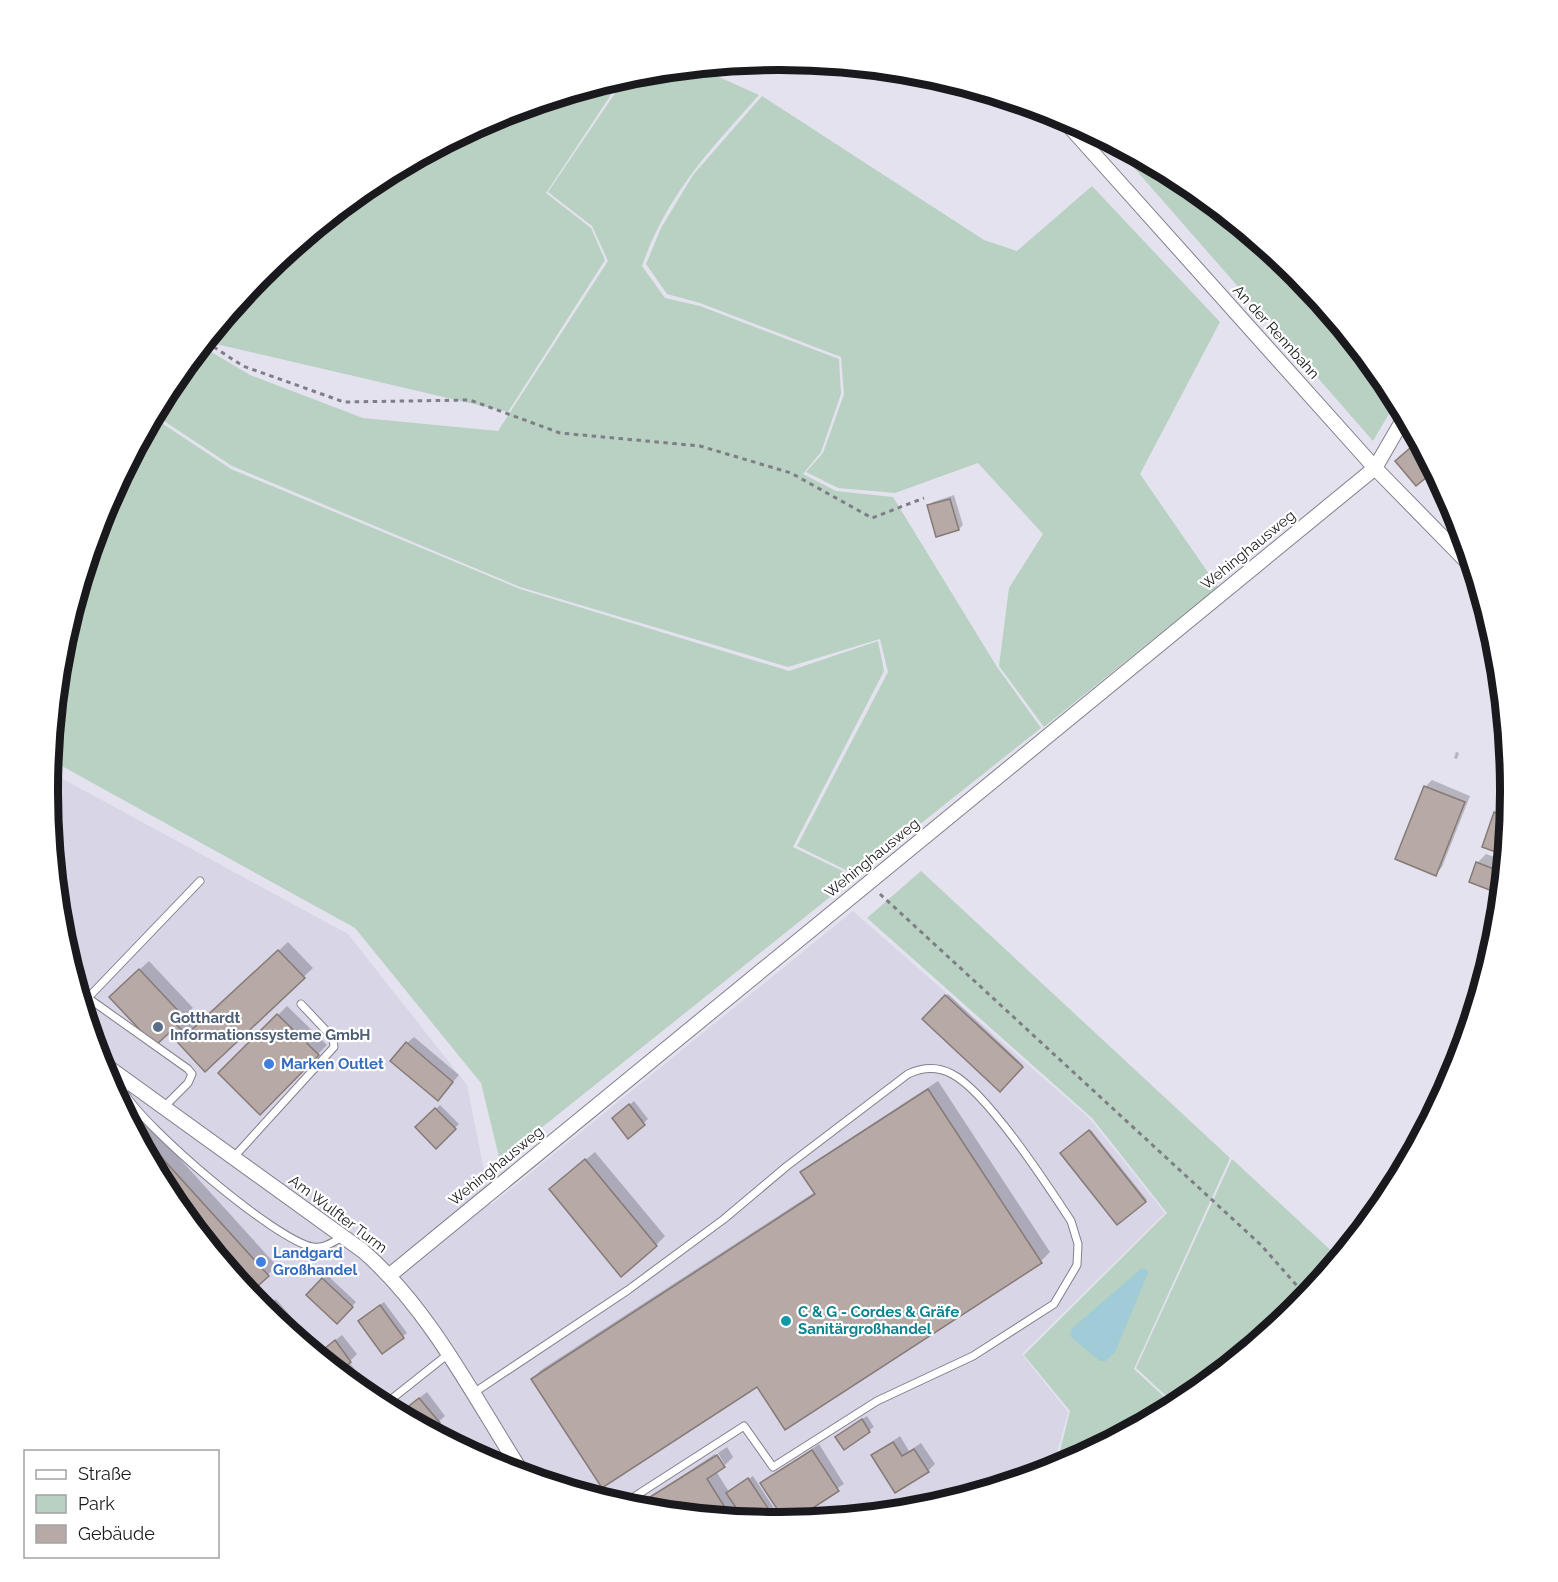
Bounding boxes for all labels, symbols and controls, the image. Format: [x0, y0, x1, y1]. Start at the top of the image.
street label: An der Rennbahn [1229, 281, 1323, 383]
street label: Wehinghausweg [1197, 506, 1299, 594]
street label: Wehinghausweg [821, 814, 923, 902]
place label: Gotthardt Informationssysteme GmbH [170, 1009, 371, 1044]
marker: Gotthardt Informationssysteme GmbH [151, 1020, 165, 1034]
place label: Marken Outlet [281, 1055, 384, 1073]
marker: Marken Outlet [262, 1057, 276, 1071]
street label: Wehinghausweg [445, 1122, 547, 1210]
street label: Am Wulfter Turm [285, 1171, 391, 1257]
place label: Landgard Großhandel [273, 1244, 357, 1279]
marker: Landgard Großhandel [254, 1255, 268, 1269]
place label: C & G - Cordes & Gräfe Sanitärgroßhandel [798, 1303, 959, 1338]
marker: C & G - Cordes & Gräfe Sanitärgroßhandel [779, 1314, 793, 1328]
legend [24, 1450, 219, 1558]
text: Straße [78, 1463, 132, 1484]
text: Park [78, 1493, 115, 1514]
text: Gebäude [78, 1523, 155, 1544]

